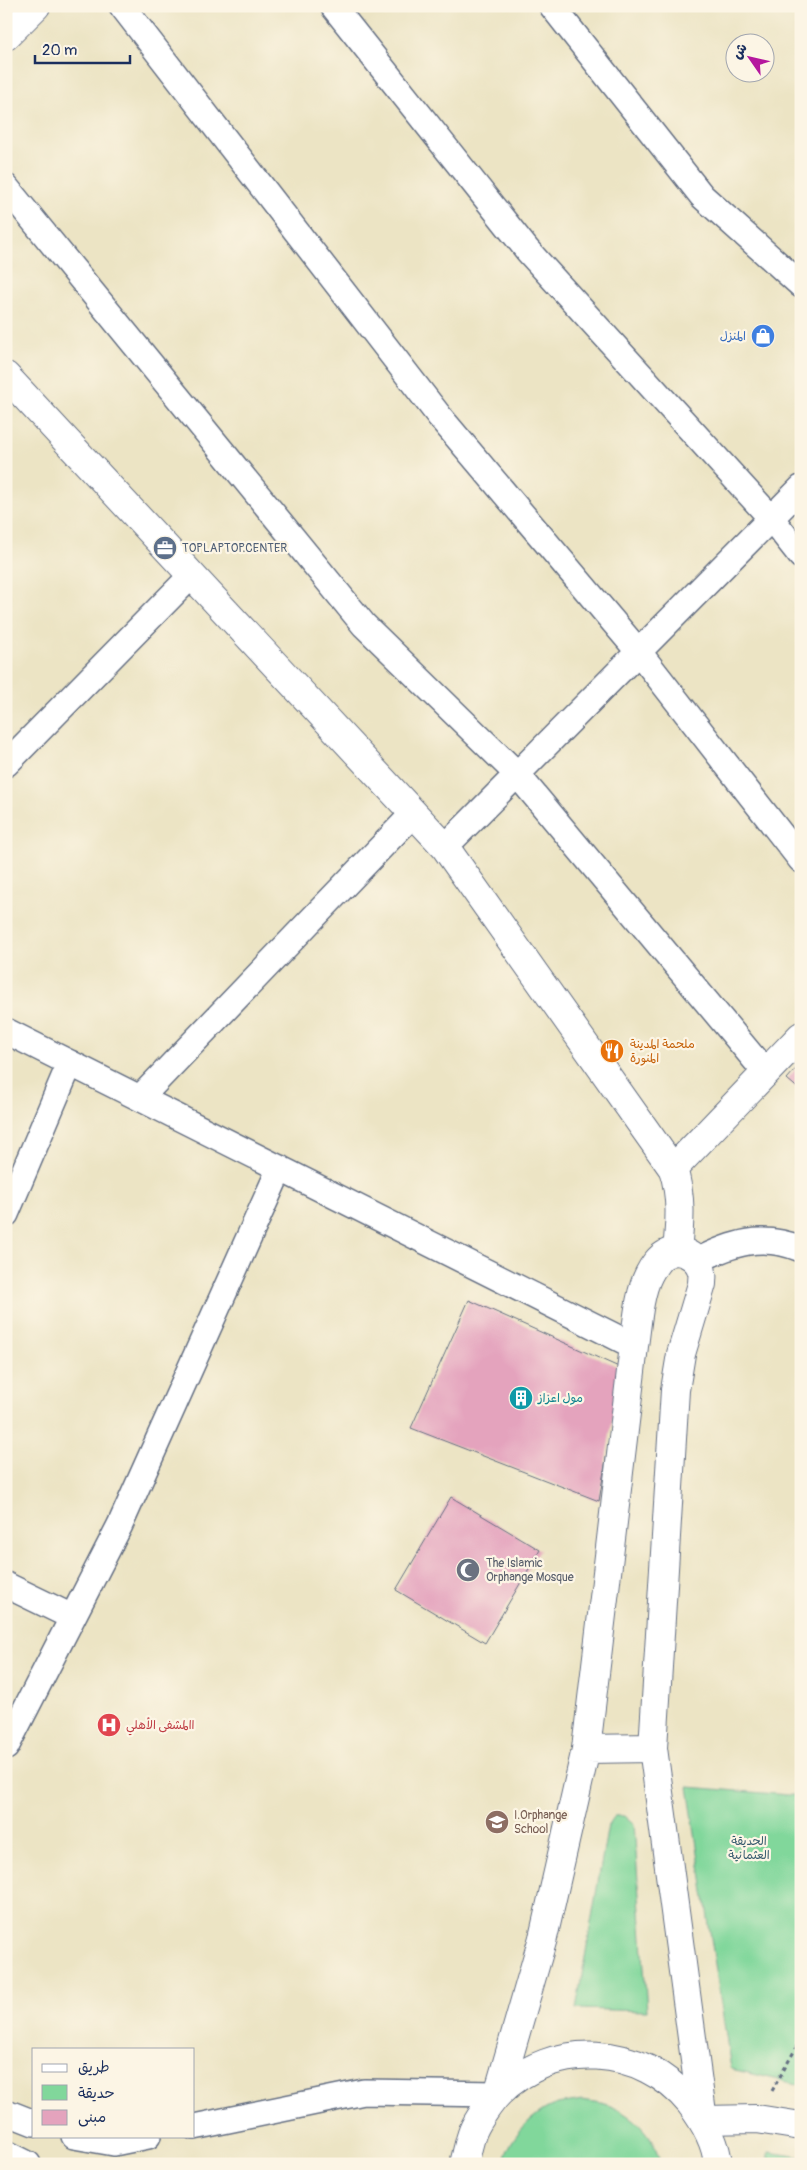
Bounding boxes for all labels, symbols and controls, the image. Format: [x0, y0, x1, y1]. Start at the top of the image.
scale bar [35, 32, 130, 64]
north arrow [724, 32, 774, 82]
text: ش [728, 40, 751, 62]
text: 20 m [42, 41, 77, 60]
shop icon: المنزل [750, 323, 776, 349]
place label: المنزل [720, 329, 746, 344]
office icon: TOPLAPTOP.CENTER [152, 535, 178, 561]
place label: TOPLAPTOP.CENTER [182, 541, 287, 556]
place label: ملحمة المدينة المنورة [630, 1037, 695, 1066]
restaurant icon: ملحمة المدينة المنورة [599, 1038, 625, 1064]
building icon: مول اعزاز [508, 1385, 534, 1411]
place label: مول اعزاز [537, 1391, 583, 1406]
place label: The Islamic Orphange Mosque [486, 1556, 574, 1585]
mosque icon: The Islamic Orphange Mosque [455, 1557, 481, 1583]
hospital icon: االمشفى الأهلي [96, 1712, 122, 1738]
place label: االمشفى الأهلي [126, 1717, 195, 1736]
place label: I.Orphange School [514, 1808, 567, 1837]
school or university icon: I.Orphange School [484, 1809, 510, 1835]
park label: الحديقة العثمانية [728, 1834, 770, 1863]
legend [32, 2048, 195, 2138]
text: طريق [78, 2058, 110, 2077]
text: حديقة [78, 2084, 115, 2103]
text: مبنى [78, 2108, 106, 2127]

